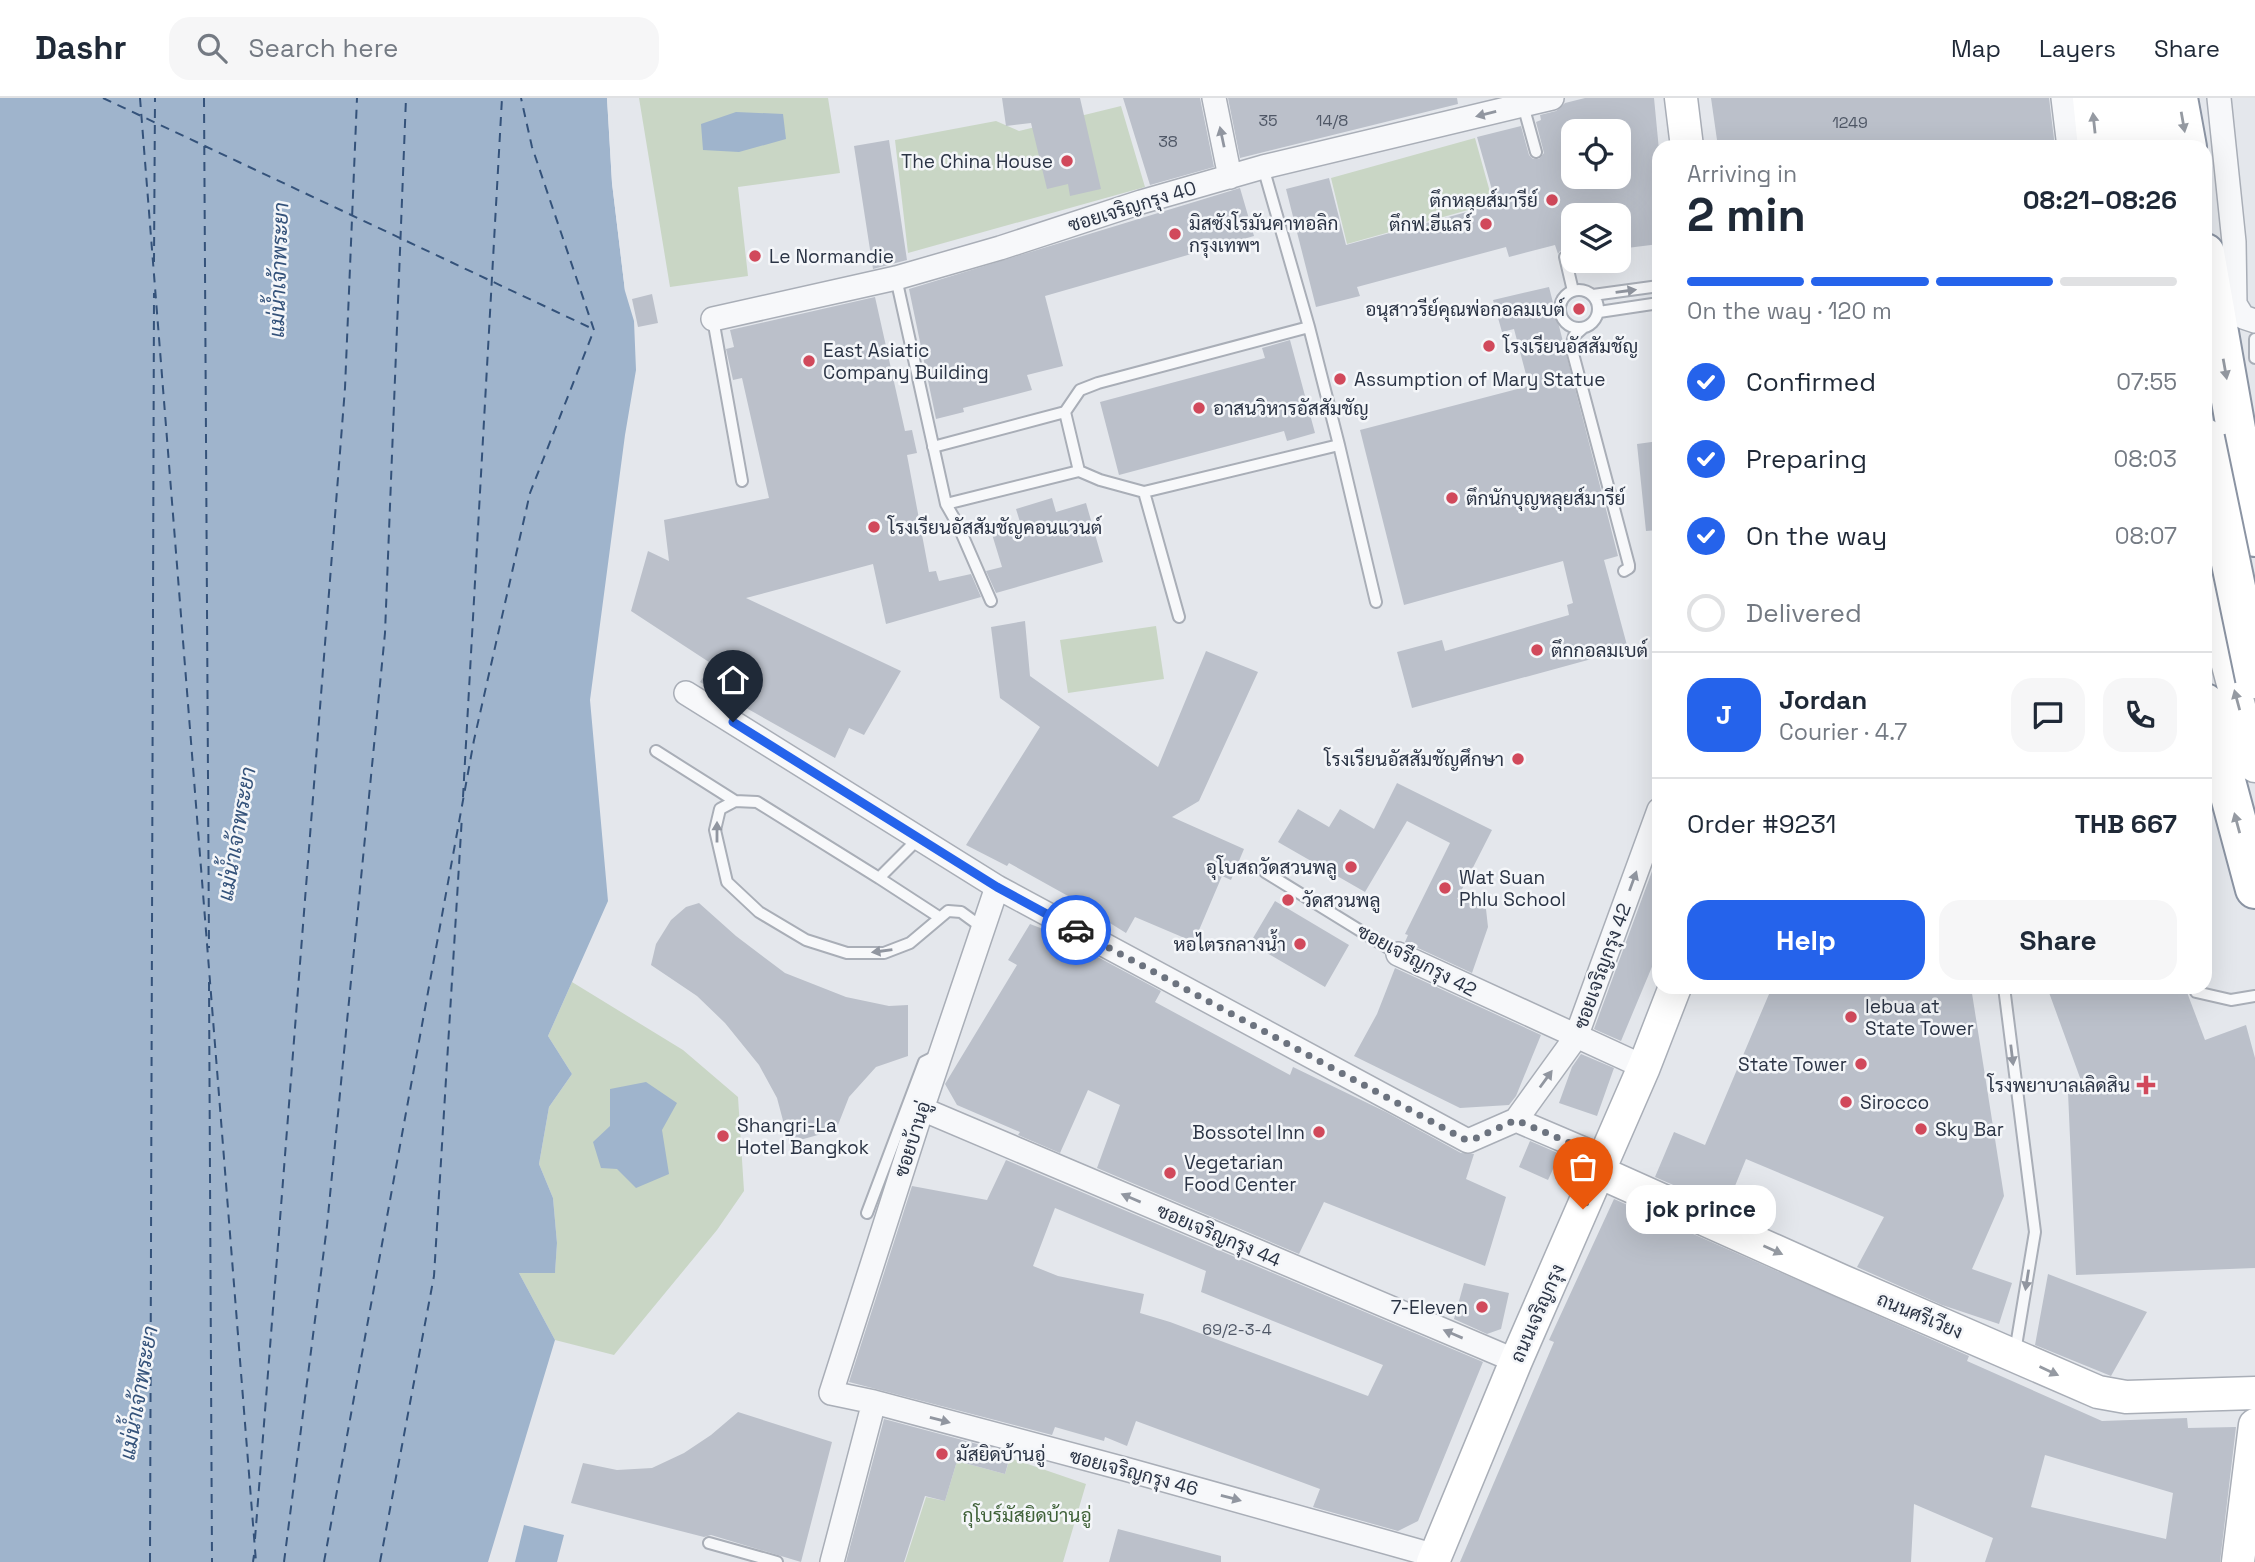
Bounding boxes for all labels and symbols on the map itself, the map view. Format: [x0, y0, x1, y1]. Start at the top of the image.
one-way arrow [1475, 109, 1497, 120]
house number: 35 [1258, 110, 1278, 131]
house number: 14/8 [1316, 110, 1348, 131]
one-way arrow [2088, 111, 2099, 133]
house number: 1249 [1832, 112, 1868, 133]
one-way arrow [2177, 112, 2188, 134]
one-way arrow [1216, 126, 1227, 148]
house number: 38 [1158, 131, 1178, 152]
place label: The China House [901, 149, 1053, 174]
marker: The China House [1059, 153, 1075, 169]
street label: ซอยเจริญกรุง 40 [1065, 175, 1199, 238]
place label: ตึกหลุยส์มารีย์ [1430, 188, 1538, 213]
marker: ตึกหลุยส์มารีย์ [1544, 192, 1560, 208]
water label: แม่น้ำเจ้าพระยา [259, 202, 294, 338]
place label: มิสซังโรมันคาทอลิก กรุงเทพฯ [1189, 211, 1338, 258]
place label: ตึกฟ.ฮีแลร์ [1389, 212, 1472, 237]
marker: ตึกฟ.ฮีแลร์ [1478, 216, 1494, 232]
marker: มิสซังโรมันคาทอลิก กรุงเทพฯ [1167, 226, 1183, 242]
place label: Le Normandie [769, 244, 894, 269]
marker: Le Normandie [747, 248, 763, 264]
one-way arrow [1615, 285, 1637, 296]
place label: อนุสาวรีย์คุณพ่อกอลมเบต์ [1365, 297, 1565, 322]
marker: อนุสาวรีย์คุณพ่อกอลมเบต์ [1571, 301, 1587, 317]
place label: โรงเรียนอัสสัมชัญ [1502, 334, 1638, 359]
place label: East Asiatic Company Building [823, 338, 989, 385]
marker: โรงเรียนอัสสัมชัญ [1481, 338, 1497, 354]
marker: East Asiatic Company Building [801, 353, 817, 369]
one-way arrow [2220, 358, 2231, 380]
place label: Assumption of Mary Statue [1354, 367, 1605, 392]
marker: Assumption of Mary Statue [1332, 371, 1348, 387]
place label: อาสนวิหารอัสสัมชัญ [1213, 396, 1369, 421]
marker: อาสนวิหารอัสสัมชัญ [1191, 400, 1207, 416]
place label: ตึกนักบุญหลุยส์มารีย์ [1466, 486, 1626, 511]
marker: ตึกนักบุญหลุยส์มารีย์ [1444, 490, 1460, 506]
place label: โรงเรียนอัสสัมชัญคอนแวนต์ [887, 515, 1102, 540]
marker: โรงเรียนอัสสัมชัญคอนแวนต์ [866, 519, 882, 535]
place label: ตึกกอลมเบต์ [1551, 638, 1648, 663]
marker: ตึกกอลมเบต์ [1529, 642, 1545, 658]
pin [703, 650, 763, 722]
one-way arrow [2231, 689, 2242, 711]
place label: โรงเรียนอัสสัมชัญศึกษา [1323, 747, 1504, 772]
marker: โรงเรียนอัสสัมชัญศึกษา [1510, 751, 1526, 767]
water label: แม่น้ำเจ้าพระยา [207, 764, 262, 903]
one-way arrow [2232, 812, 2242, 833]
one-way arrow [711, 821, 723, 843]
place label: อุโบสถวัดสวนพลู [1206, 855, 1337, 881]
marker: อุโบสถวัดสวนพลู [1343, 859, 1359, 875]
place label: Wat Suan Phlu School [1459, 865, 1566, 912]
one-way arrow [1628, 871, 1639, 892]
marker: Wat Suan Phlu School [1437, 880, 1453, 896]
place label: วัดสวนพลู [1302, 888, 1381, 914]
marker: วัดสวนพลู [1280, 892, 1296, 908]
courier [1041, 895, 1111, 965]
street label: ซอยเจริญกรุง 42 [1568, 900, 1637, 1033]
street label: ซอยเจรืญกรุง 42 [1353, 918, 1481, 1002]
place label: หอไตรกลางน้ำ [1174, 929, 1286, 957]
marker: หอไตรกลางน้ำ [1292, 936, 1308, 952]
one-way arrow [870, 946, 892, 957]
place label: lebua at State Tower [1865, 994, 1974, 1041]
marker: lebua at State Tower [1843, 1009, 1859, 1025]
one-way arrow [2007, 1044, 2018, 1066]
place label: State Tower [1738, 1052, 1847, 1077]
marker: State Tower [1853, 1056, 1869, 1072]
one-way arrow [1539, 1069, 1553, 1088]
place label: โรงพยาบาลเลิดสิน [1986, 1073, 2130, 1098]
marker: โรงพยาบาลเลิดสิน [2136, 1075, 2156, 1095]
place label: Sirocco [1860, 1090, 1929, 1115]
marker: Sirocco [1838, 1094, 1854, 1110]
street label: ซอยบ้านอู่ [888, 1098, 937, 1181]
place label: Shangri-La Hotel Bangkok [737, 1113, 869, 1160]
place label: Sky Bar [1935, 1117, 2004, 1142]
place label: Bossotel Inn [1192, 1120, 1305, 1145]
marker: Sky Bar [1913, 1121, 1929, 1137]
marker: Bossotel Inn [1311, 1124, 1327, 1140]
marker: Shangri-La Hotel Bangkok [715, 1128, 731, 1144]
pin [1553, 1137, 1613, 1209]
place label: Vegetarian Food Center [1184, 1150, 1296, 1197]
marker: Vegetarian Food Center [1162, 1165, 1178, 1181]
callout: jok prince [1625, 1184, 1776, 1234]
one-way arrow [1120, 1192, 1141, 1203]
street label: ซอยเจริญกรุง 44 [1153, 1198, 1285, 1273]
one-way arrow [1763, 1244, 1783, 1256]
street label: ถนนเจริญกรุง [1505, 1260, 1570, 1366]
one-way arrow [2021, 1269, 2032, 1291]
street label: ถนนศรีเวียง [1873, 1286, 1967, 1345]
place label: 7-Eleven [1391, 1295, 1468, 1320]
marker: 7-Eleven [1474, 1299, 1490, 1315]
house number: 69/2-3-4 [1202, 1319, 1272, 1340]
water label: แม่น้ำเจ้าพระยา [109, 1323, 164, 1462]
one-way arrow [1443, 1328, 1464, 1339]
one-way arrow [2039, 1365, 2059, 1377]
one-way arrow [929, 1415, 951, 1426]
place label: มัสยิดบ้านอู่ [956, 1442, 1046, 1468]
street label: ซอยเจริญกรุง 46 [1067, 1443, 1201, 1502]
marker: มัสยิดบ้านอู่ [934, 1446, 950, 1462]
one-way arrow [1220, 1493, 1242, 1504]
park label: กุโบร์มัสยิดบ้านอู่ [962, 1503, 1092, 1529]

